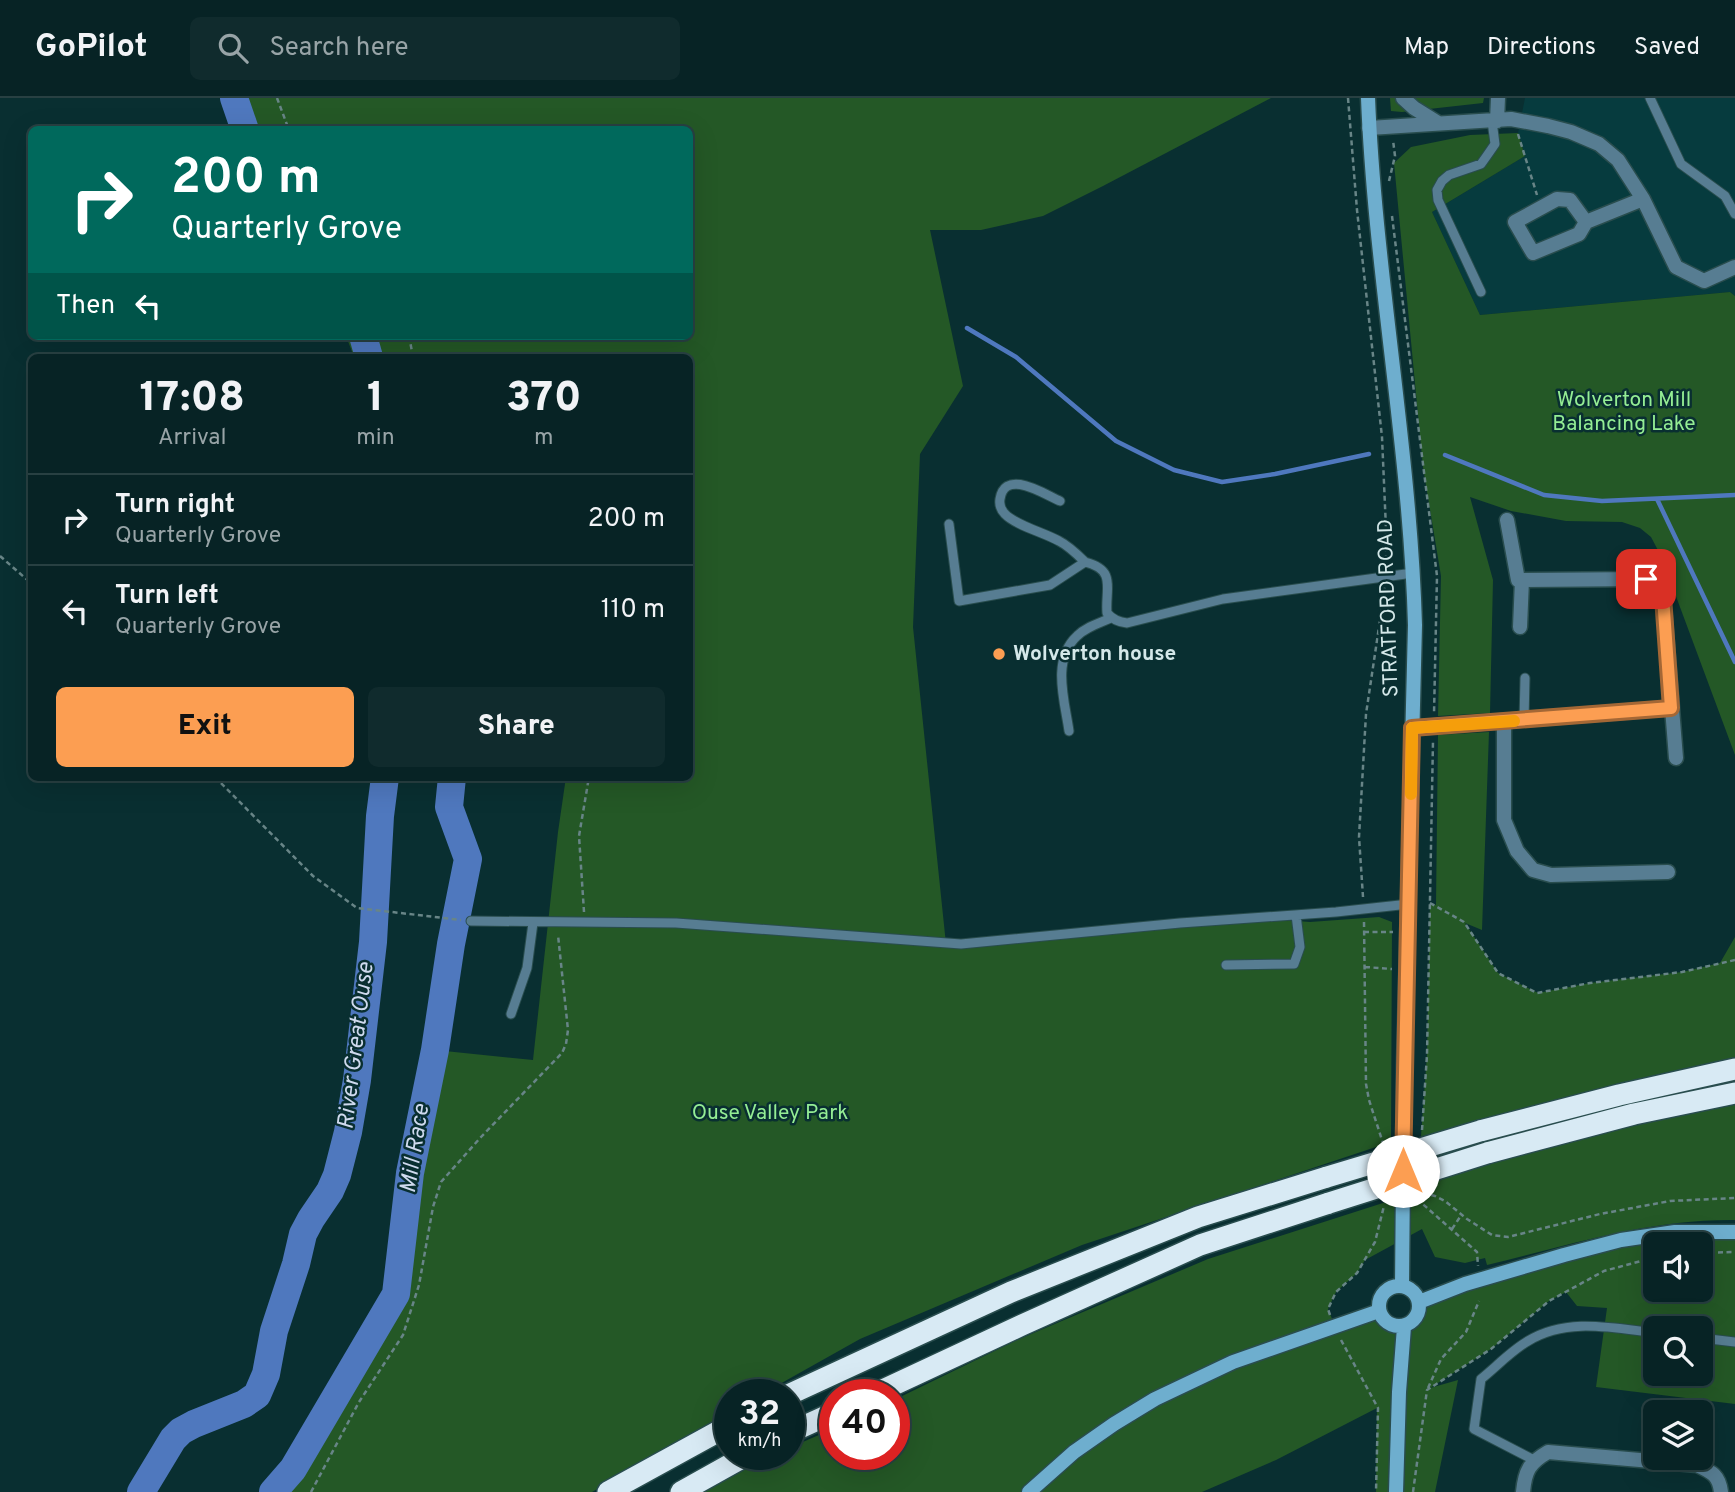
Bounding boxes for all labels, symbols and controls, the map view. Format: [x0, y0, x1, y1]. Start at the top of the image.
search box [190, 17, 680, 80]
text: GoPilot [35, 27, 148, 69]
icon: search [214, 29, 252, 67]
text: Search here [270, 32, 408, 65]
text: Map [1404, 33, 1449, 63]
text: Directions [1487, 33, 1596, 63]
text: Saved [1634, 33, 1700, 63]
text: 200 m [171, 149, 321, 211]
icon: right [56, 154, 147, 245]
text: Quarterly Grove [171, 210, 402, 250]
icon: left [129, 287, 167, 325]
text: Then [56, 290, 115, 323]
text: 17:08 [139, 373, 245, 426]
text: 1 [367, 373, 384, 426]
text: 370 [506, 373, 582, 426]
park label: Wolverton Mill Balancing Lake [1552, 387, 1696, 438]
text: Arrival [158, 424, 226, 453]
text: min [356, 424, 395, 453]
text: m [534, 424, 554, 453]
text: Turn right [115, 489, 235, 522]
icon: right [56, 501, 94, 539]
text: 200 m [588, 503, 665, 536]
street label: STRATFORD ROAD [1372, 518, 1406, 698]
text: Quarterly Grove [115, 522, 281, 551]
pin [1616, 549, 1676, 609]
icon: arrive [1627, 560, 1665, 598]
text: Turn left [115, 580, 219, 613]
icon: left [56, 592, 94, 630]
text: 110 m [601, 594, 665, 627]
text: Quarterly Grove [115, 613, 281, 642]
place label: Wolverton house [1013, 641, 1176, 668]
marker: Wolverton house [991, 646, 1007, 662]
button: Exit [56, 687, 354, 767]
button: Share [368, 687, 665, 767]
water label: River Great Ouse [332, 960, 382, 1131]
park label: Ouse Valley Park [692, 1100, 848, 1127]
water label: Mill Race [395, 1101, 438, 1195]
position arrow [1366, 1134, 1440, 1208]
map controls [1643, 1232, 1713, 1470]
button: sound [1643, 1232, 1713, 1302]
button: search [1643, 1316, 1713, 1386]
speed limit sign: 40 [819, 1379, 910, 1470]
text: 32 [739, 1393, 780, 1437]
button: layers [1643, 1400, 1713, 1470]
text: km/h [738, 1430, 781, 1453]

